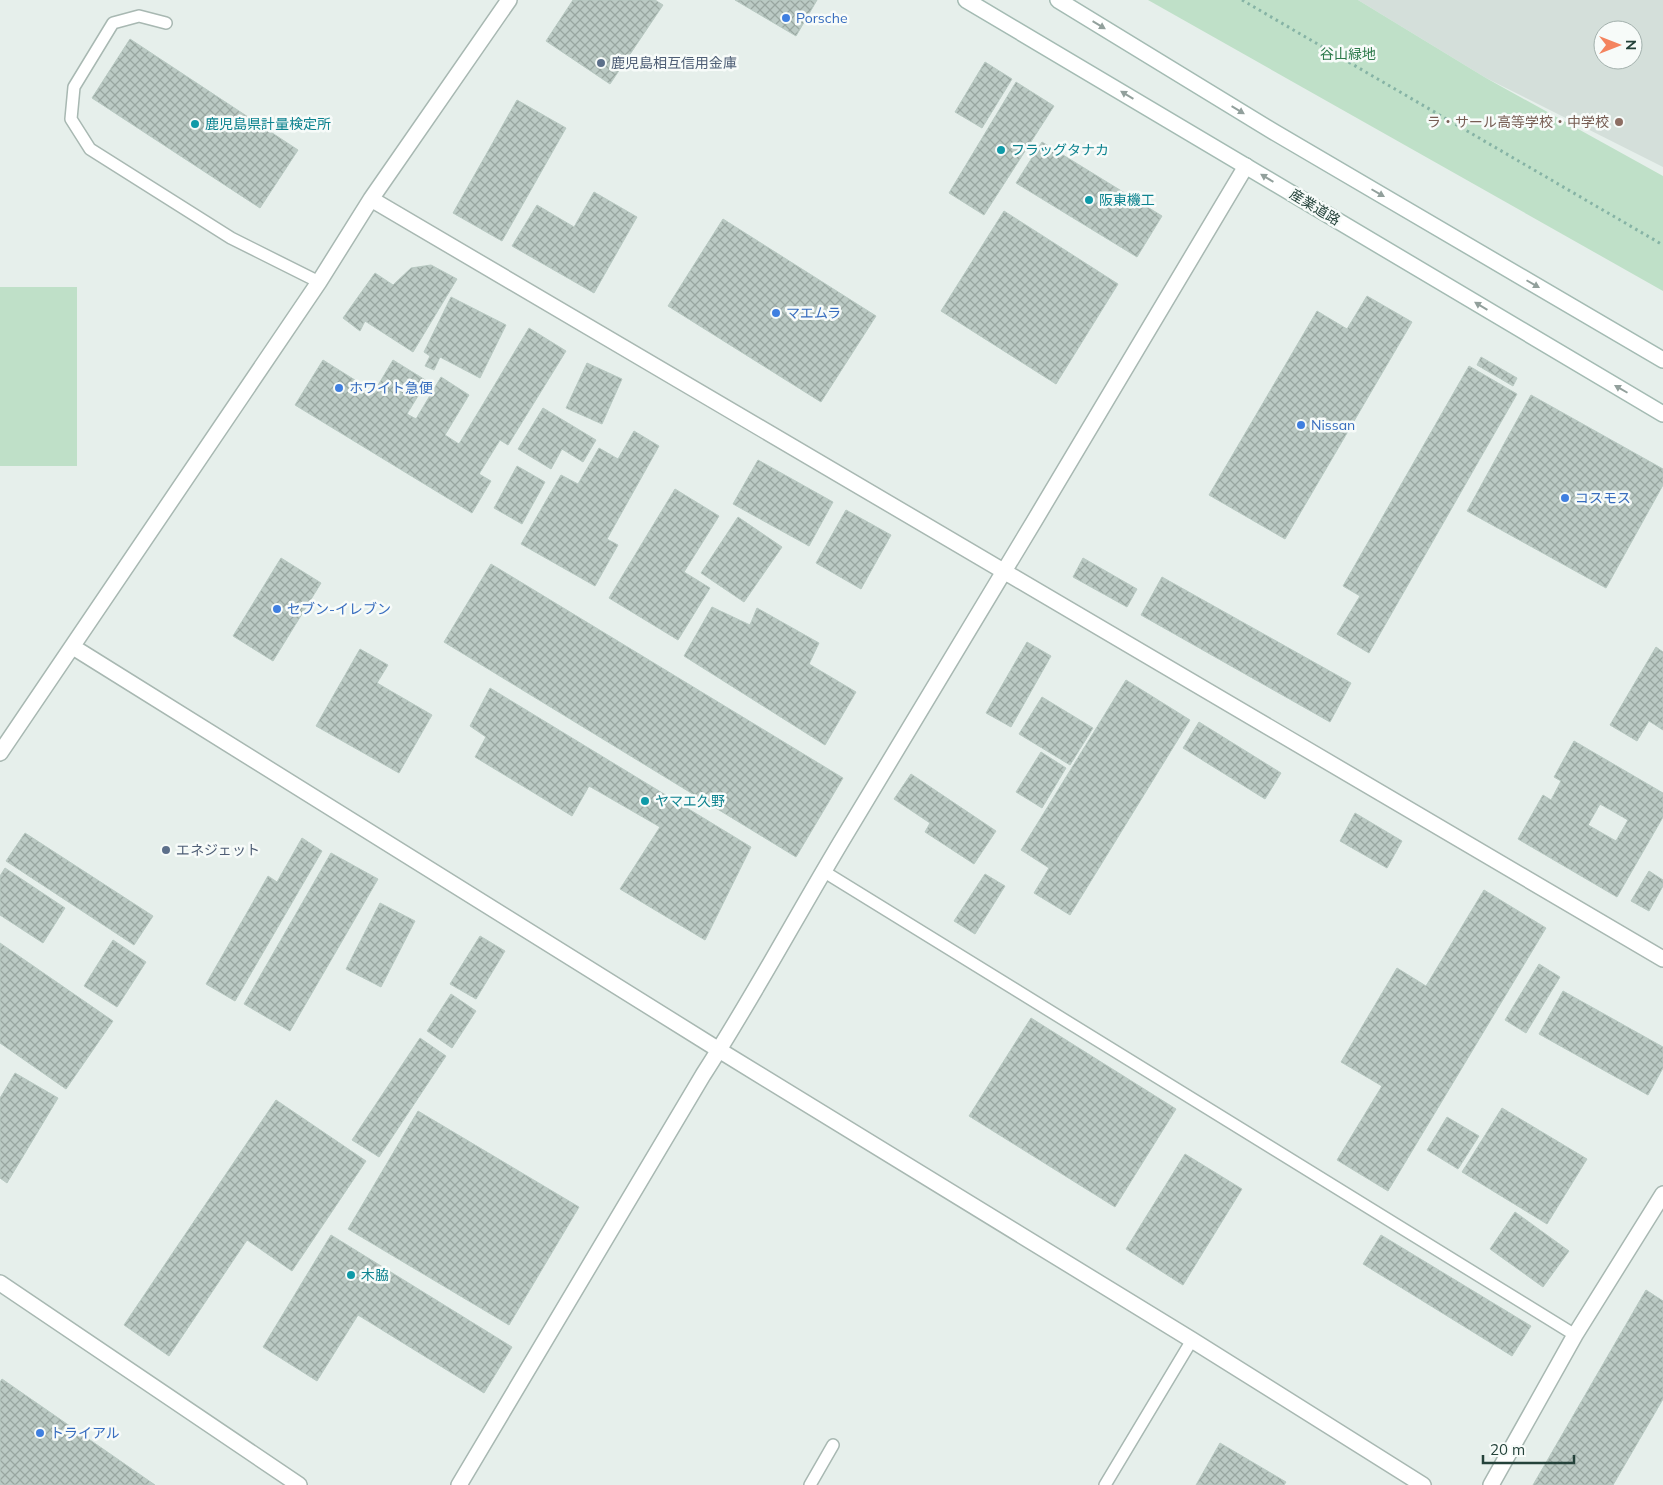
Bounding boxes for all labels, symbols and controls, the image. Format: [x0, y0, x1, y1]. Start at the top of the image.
place label: Porsche [796, 9, 848, 27]
marker: Porsche [780, 12, 792, 24]
north arrow [1593, 20, 1643, 70]
one-way arrow [1093, 21, 1106, 30]
text: N [1622, 40, 1640, 50]
park label: 谷山緑地 [1320, 45, 1376, 63]
place label: 鹿児島相互信用金庫 [611, 54, 737, 72]
marker: 鹿児島相互信用金庫 [595, 57, 607, 69]
one-way arrow [1120, 91, 1133, 100]
one-way arrow [1232, 106, 1245, 115]
place label: ラ・サール高等学校・中学校 [1427, 113, 1609, 131]
place label: 鹿児島県計量検定所 [205, 115, 331, 133]
marker: ラ・サール高等学校・中学校 [1613, 116, 1625, 128]
marker: 鹿児島県計量検定所 [189, 118, 201, 130]
place label: フラッグタナカ [1011, 141, 1109, 159]
marker: フラッグタナカ [995, 144, 1007, 156]
one-way arrow [1259, 174, 1274, 182]
street label: 産業道路 [1286, 185, 1344, 229]
one-way arrow [1370, 189, 1385, 197]
place label: 阪東機工 [1099, 191, 1155, 209]
marker: 阪東機工 [1083, 194, 1095, 206]
one-way arrow [1526, 280, 1541, 288]
one-way arrow [1475, 302, 1488, 311]
place label: マエムラ [786, 304, 841, 322]
marker: マエムラ [770, 307, 782, 319]
place label: ホワイト急便 [349, 379, 433, 397]
marker: ホワイト急便 [333, 382, 345, 394]
one-way arrow [1614, 385, 1627, 394]
place label: Nissan [1311, 416, 1355, 434]
marker: Nissan [1295, 419, 1307, 431]
place label: コスモス [1575, 489, 1631, 507]
marker: コスモス [1559, 492, 1571, 504]
place label: セブン-イレブン [287, 600, 391, 618]
marker: セブン-イレブン [271, 603, 283, 615]
place label: ヤマエ久野 [655, 792, 725, 810]
marker: ヤマエ久野 [639, 795, 651, 807]
place label: エネジェット [176, 841, 260, 859]
marker: エネジェット [160, 844, 172, 856]
place label: 木脇 [361, 1266, 389, 1284]
marker: 木脇 [345, 1269, 357, 1281]
place label: トライアル [50, 1424, 120, 1442]
marker: トライアル [34, 1427, 46, 1439]
scale bar [1483, 1432, 1574, 1464]
text: 20 m [1490, 1440, 1525, 1459]

